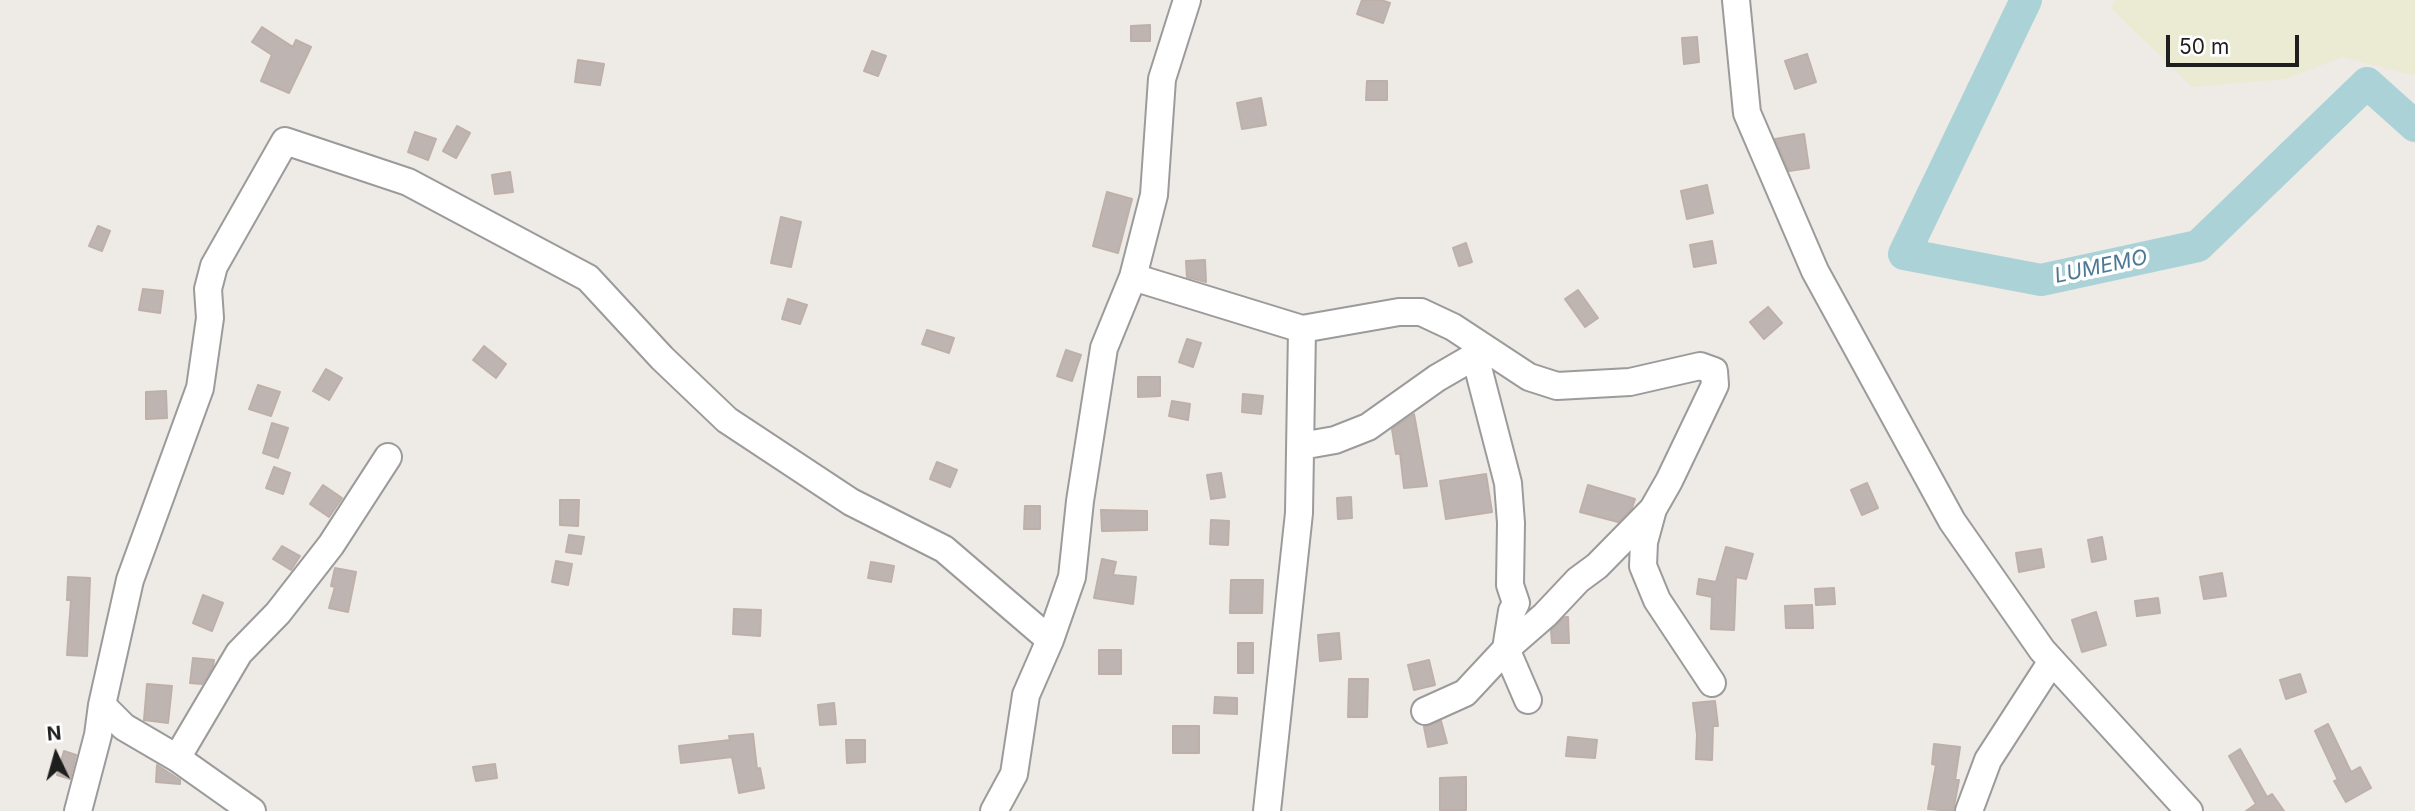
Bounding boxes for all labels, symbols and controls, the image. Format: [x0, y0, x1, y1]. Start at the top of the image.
scale bar [2170, 21, 2303, 65]
text: 50 m [2179, 34, 2229, 59]
water label: LUMEMO [2052, 245, 2150, 289]
north arrow [21, 720, 91, 790]
text: N [46, 721, 62, 746]

